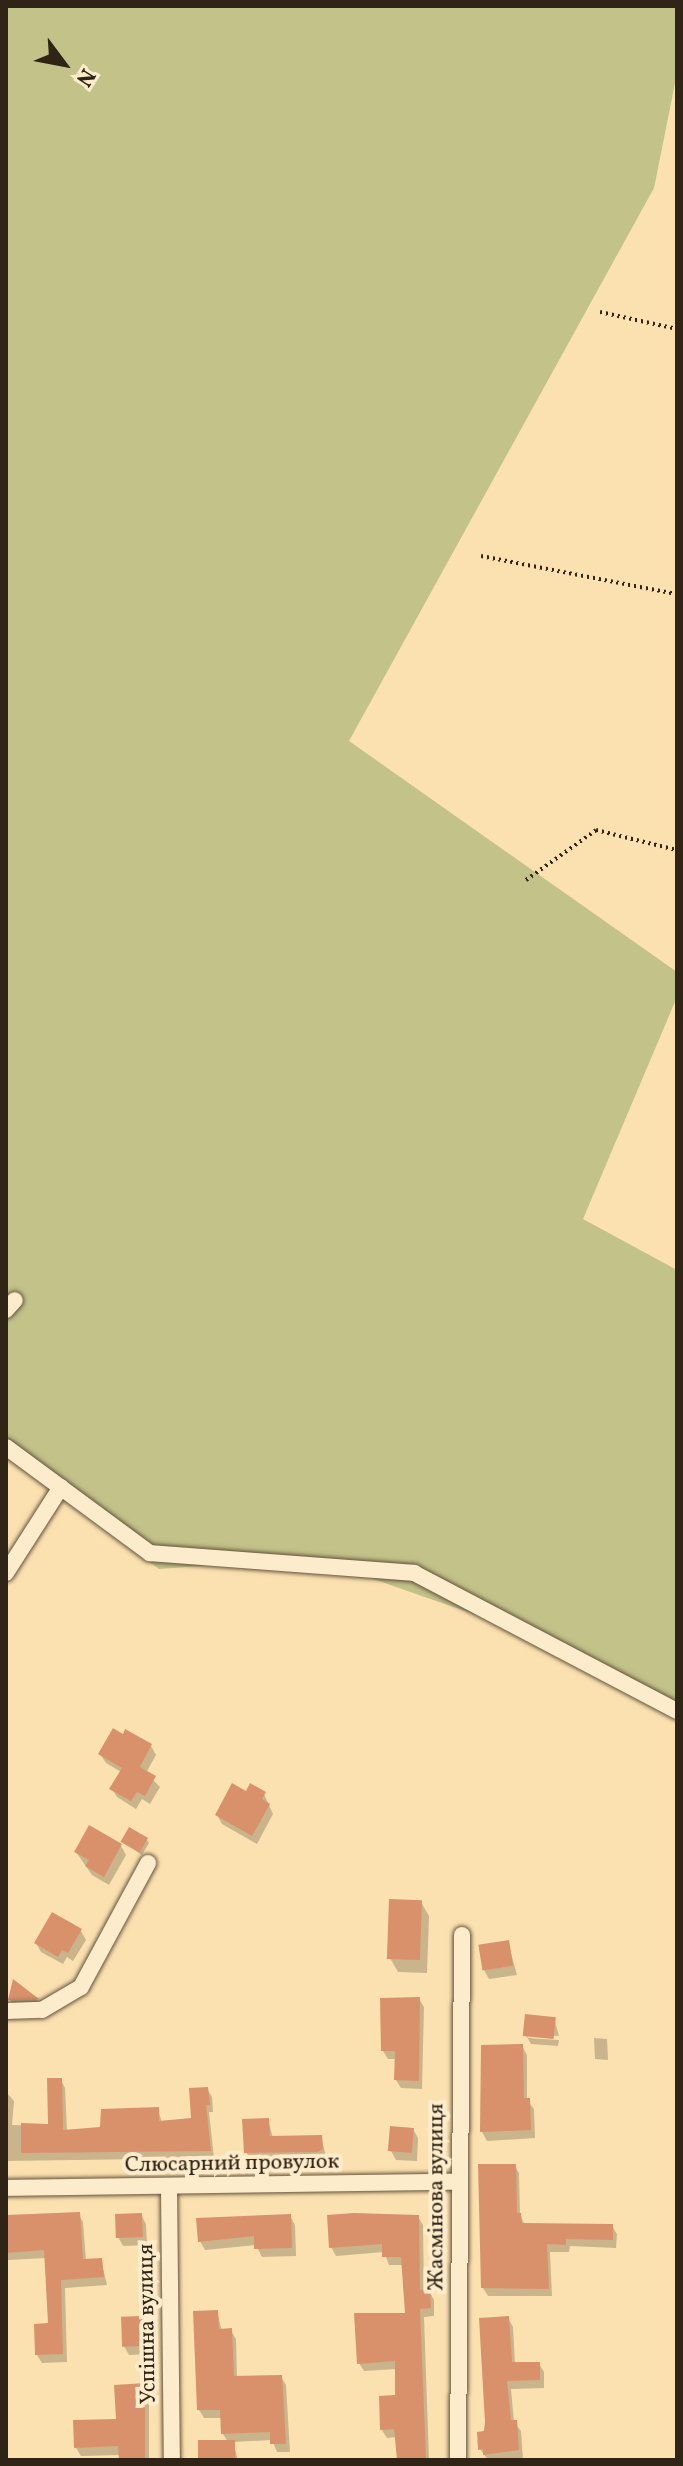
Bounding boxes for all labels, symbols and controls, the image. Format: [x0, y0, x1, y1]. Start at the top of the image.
north arrow [24, 24, 104, 104]
text: N [67, 62, 102, 92]
street label: Жасмінова вулиця [424, 2103, 450, 2291]
street label: Слюсарний провулок [125, 2149, 339, 2179]
street label: Успішна вулиця [133, 2244, 163, 2404]

